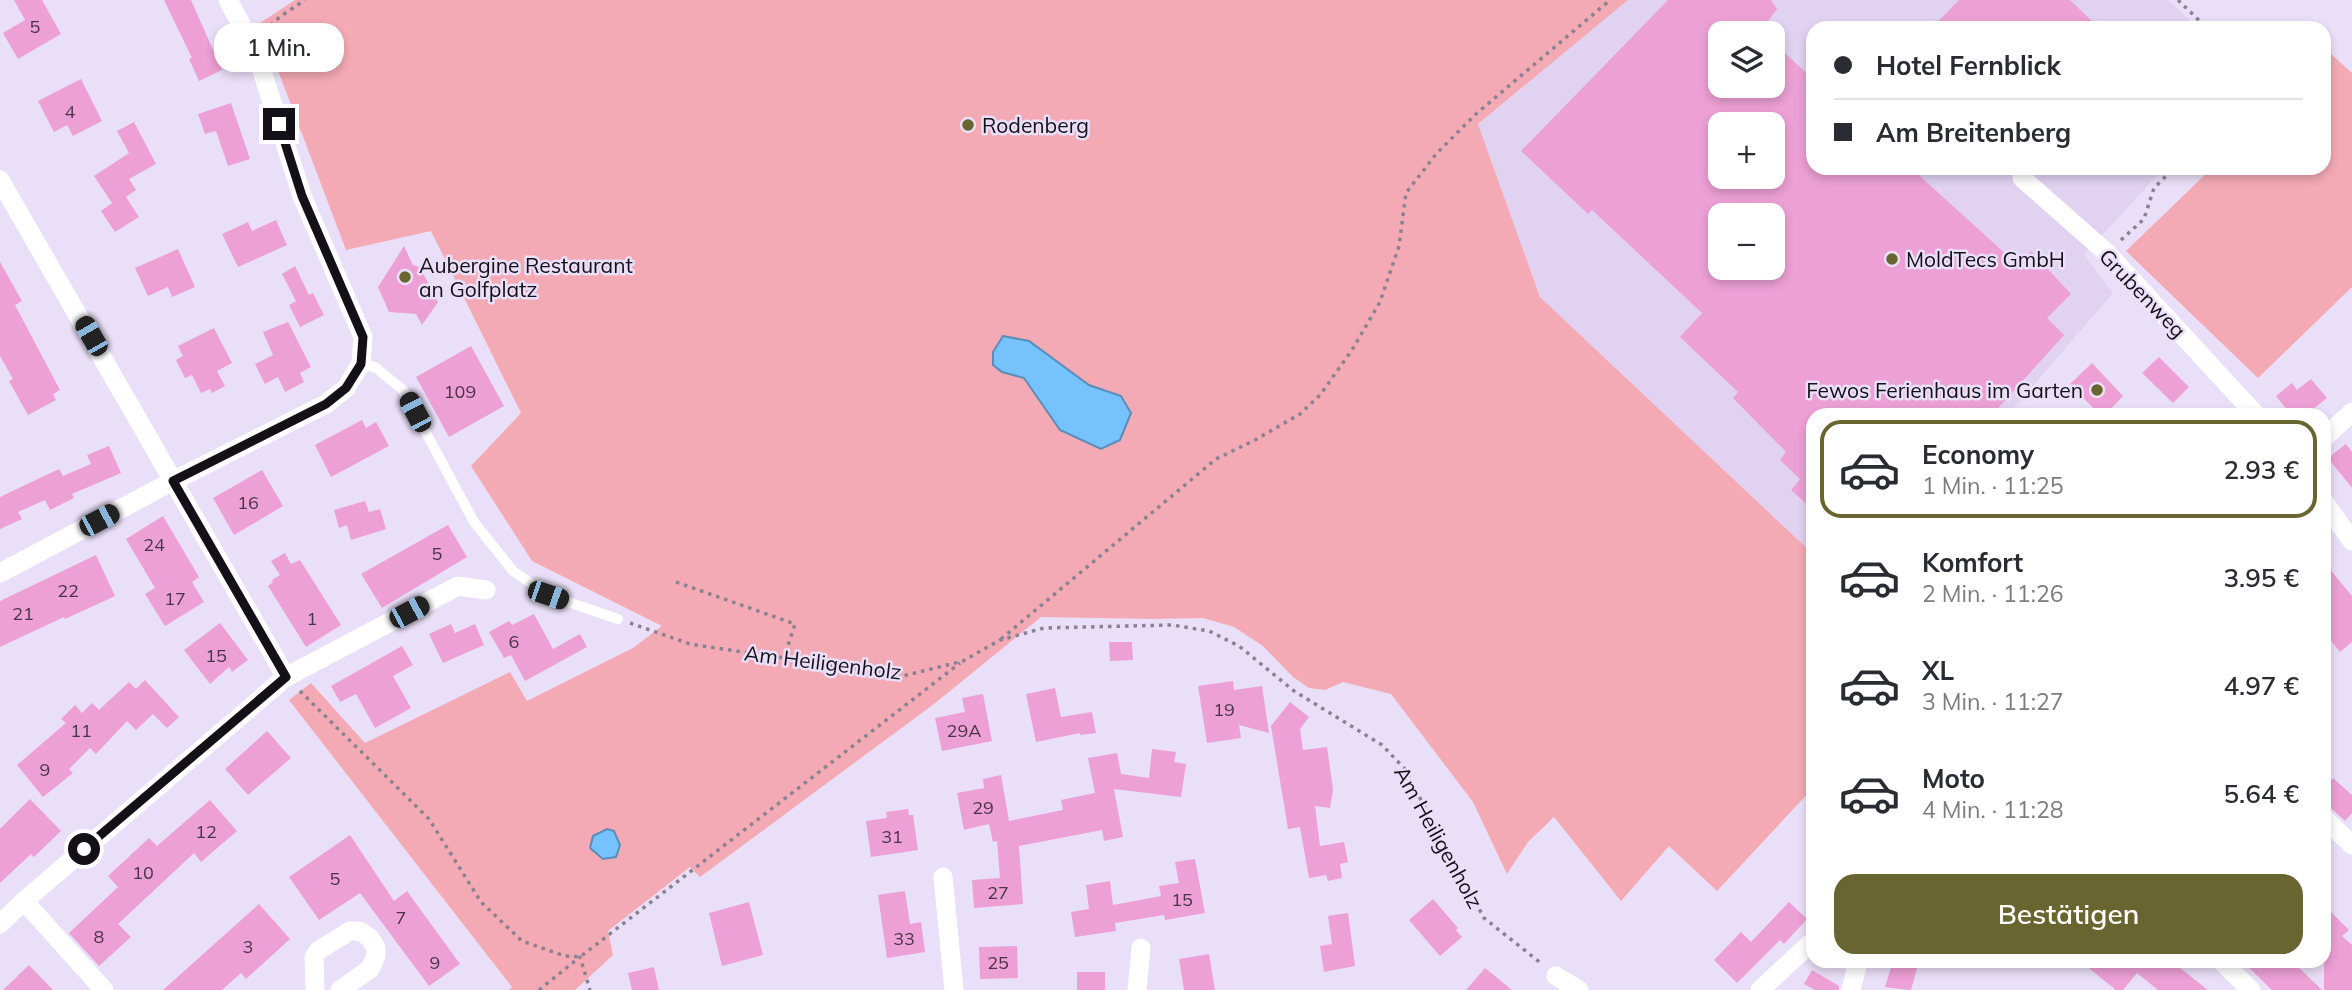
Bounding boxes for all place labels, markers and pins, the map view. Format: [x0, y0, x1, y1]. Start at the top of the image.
place label: Rodenberg [982, 112, 1089, 138]
marker: Rodenberg [960, 117, 976, 133]
place label: MoldTecs GmbH [1906, 246, 2065, 272]
marker: MoldTecs GmbH [1884, 251, 1900, 267]
place label: Aubergine Restaurant an Golfplatz [419, 252, 633, 302]
marker: Aubergine Restaurant an Golfplatz [397, 269, 413, 285]
place label: Fewos Ferienhaus im Garten [1806, 377, 2083, 403]
marker: Fewos Ferienhaus im Garten [2089, 382, 2105, 398]

